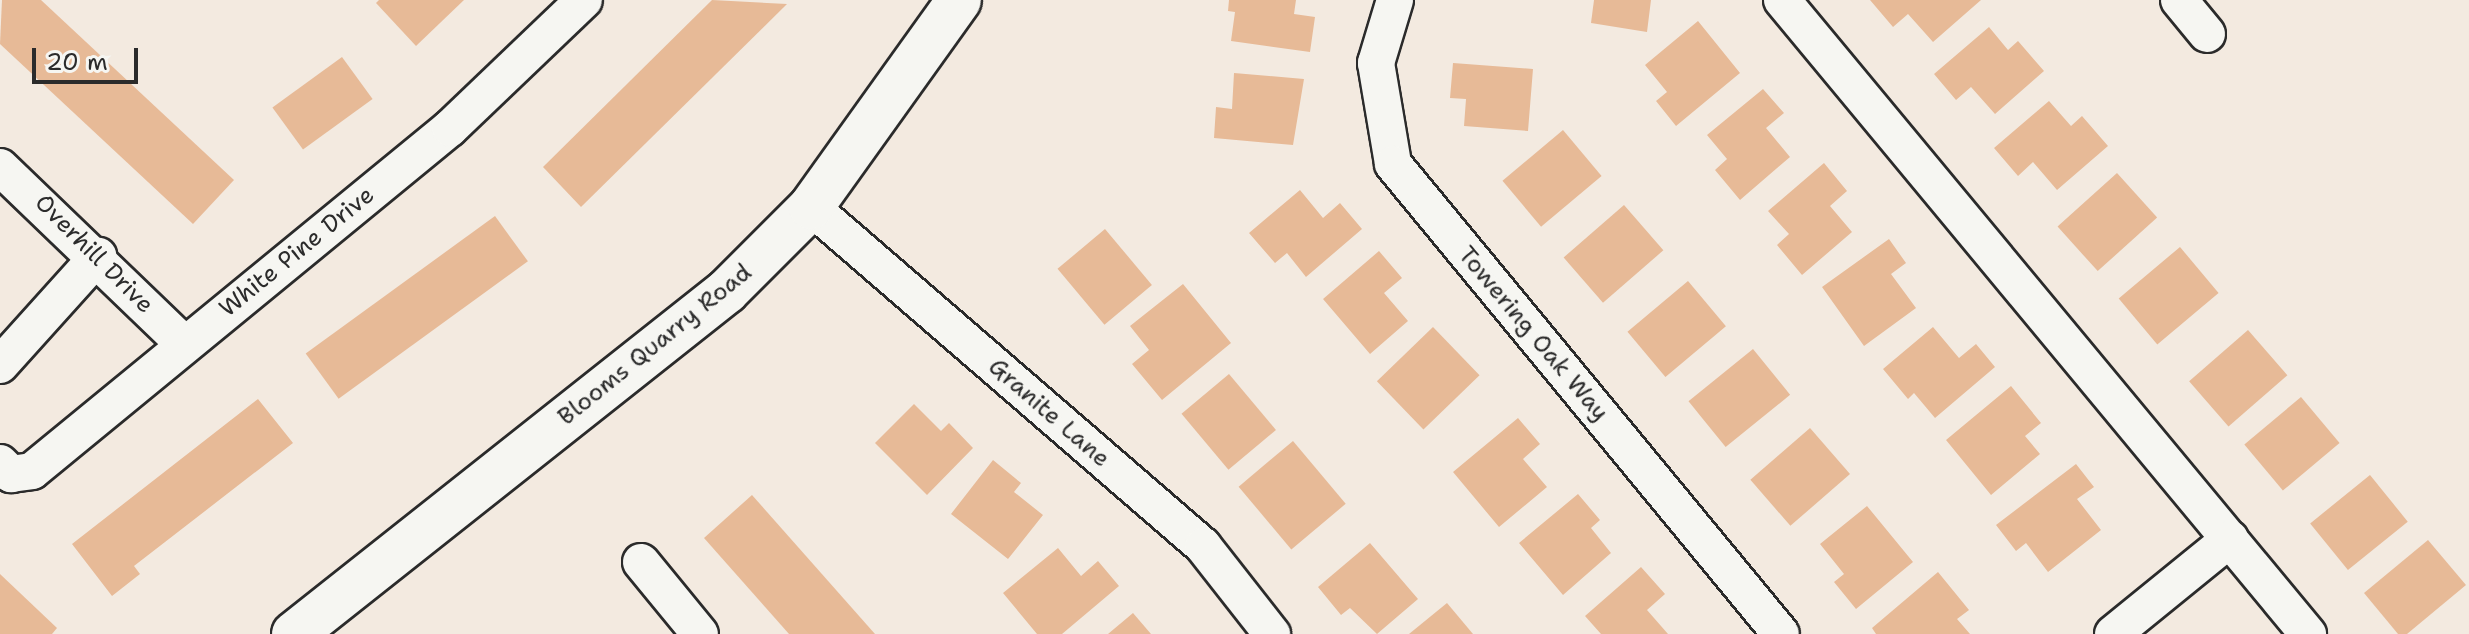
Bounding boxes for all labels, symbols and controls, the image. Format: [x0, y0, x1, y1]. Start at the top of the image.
scale bar [36, 32, 142, 82]
text: 20 m [46, 46, 108, 78]
street label: White Pine Drive [214, 181, 380, 323]
street label: Overhill Drive [29, 189, 159, 319]
street label: Towering Oak Way [1452, 241, 1614, 427]
street label: Blooms Quarry Road [553, 258, 757, 432]
street label: Granite Lane [982, 352, 1116, 474]

